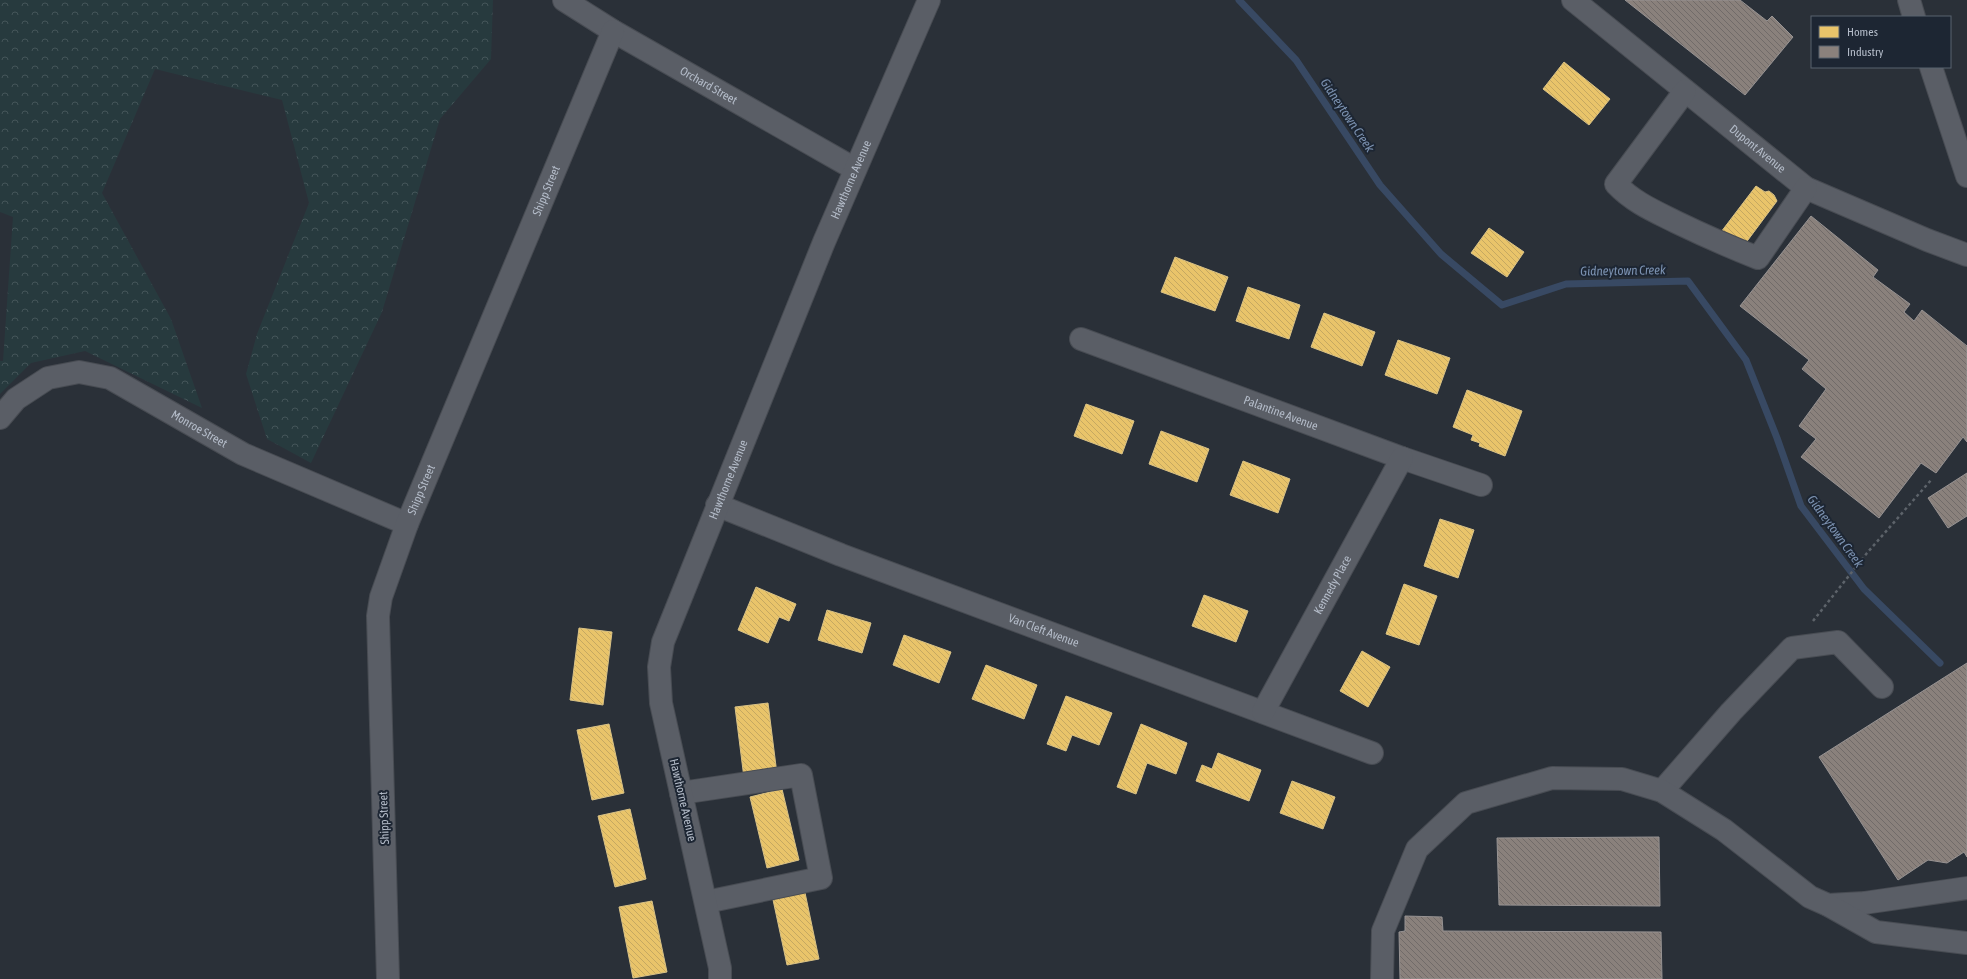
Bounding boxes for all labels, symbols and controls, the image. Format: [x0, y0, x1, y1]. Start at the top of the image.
legend [1811, 16, 1951, 68]
text: Homes [1847, 25, 1878, 39]
text: Industry [1847, 45, 1884, 59]
street label: Orchard Street [677, 64, 740, 108]
water label: Gidneytown Creek [1317, 76, 1378, 155]
street label: Dupont Avenue [1727, 122, 1788, 176]
street label: Hawthorne Avenue [828, 138, 874, 221]
street label: Shipp Street [530, 163, 563, 218]
water label: Gidneytown Creek [1580, 262, 1666, 279]
street label: Palantine Avenue [1242, 393, 1320, 433]
street label: Monroe Street [169, 407, 230, 451]
street label: Hawthorne Avenue [706, 438, 751, 521]
street label: Shipp Street [405, 462, 438, 517]
water label: Gidneytown Creek [1804, 492, 1867, 571]
street label: Kennedy Place [1311, 553, 1354, 617]
street label: Van Cleft Avenue [1006, 611, 1081, 650]
street label: Hawthorne Avenue [667, 757, 699, 843]
street label: Shipp Street [376, 791, 392, 845]

